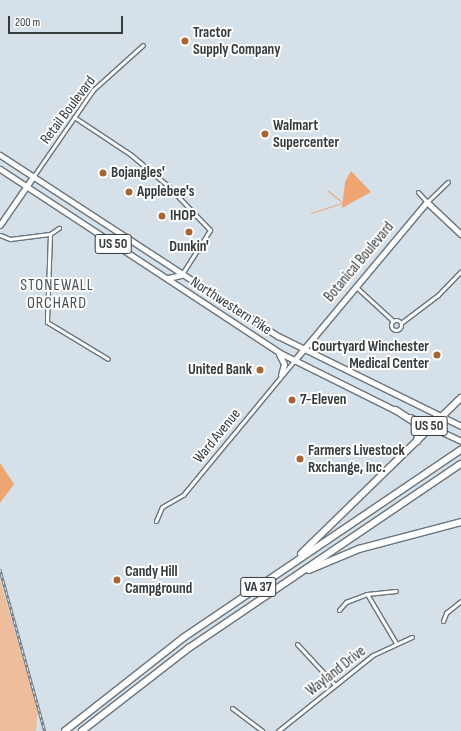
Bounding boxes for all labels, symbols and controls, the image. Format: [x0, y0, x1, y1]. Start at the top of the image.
scale bar [10, 8, 125, 34]
text: 200 m [15, 15, 40, 30]
place label: Tractor Supply Company [193, 23, 280, 58]
marker: Tractor Supply Company [180, 36, 190, 46]
street label: Retail Boulevard [37, 72, 99, 148]
place label: Walmart Supercenter [273, 116, 339, 151]
marker: Walmart Supercenter [260, 129, 270, 139]
place label: Bojangles' [111, 164, 165, 182]
marker: Bojangles' [98, 168, 108, 178]
place label: Applebee's [137, 183, 195, 201]
marker: Applebee's [124, 187, 134, 197]
place label: IHOP [170, 207, 196, 225]
marker: IHOP [157, 211, 167, 221]
street label: Botanical Boulevard [320, 218, 398, 306]
marker: Dunkin' [184, 227, 194, 237]
road number: US 50 [94, 232, 132, 256]
place label: Dunkin' [169, 238, 209, 256]
street label: Northwestern Pike [187, 273, 275, 339]
district label: STONEWALL ORCHARD [20, 276, 94, 314]
place label: Courtyard Winchester Medical Center [312, 337, 429, 372]
marker: Courtyard Winchester Medical Center [432, 350, 442, 360]
place label: United Bank [188, 361, 252, 379]
marker: United Bank [255, 365, 265, 375]
place label: 7-Eleven [300, 391, 347, 409]
marker: 7-Eleven [287, 395, 297, 405]
street label: Ward Avenue [190, 405, 244, 467]
road number: US 50 [410, 414, 448, 438]
place label: Farmers Livestock Rxchange, Inc. [308, 441, 405, 476]
marker: Farmers Livestock Rxchange, Inc. [295, 454, 305, 464]
place label: Candy Hill Campground [125, 562, 192, 597]
marker: Candy Hill Campground [112, 575, 122, 585]
road number: VA 37 [240, 575, 276, 599]
street label: Wayland Drive [303, 642, 369, 700]

